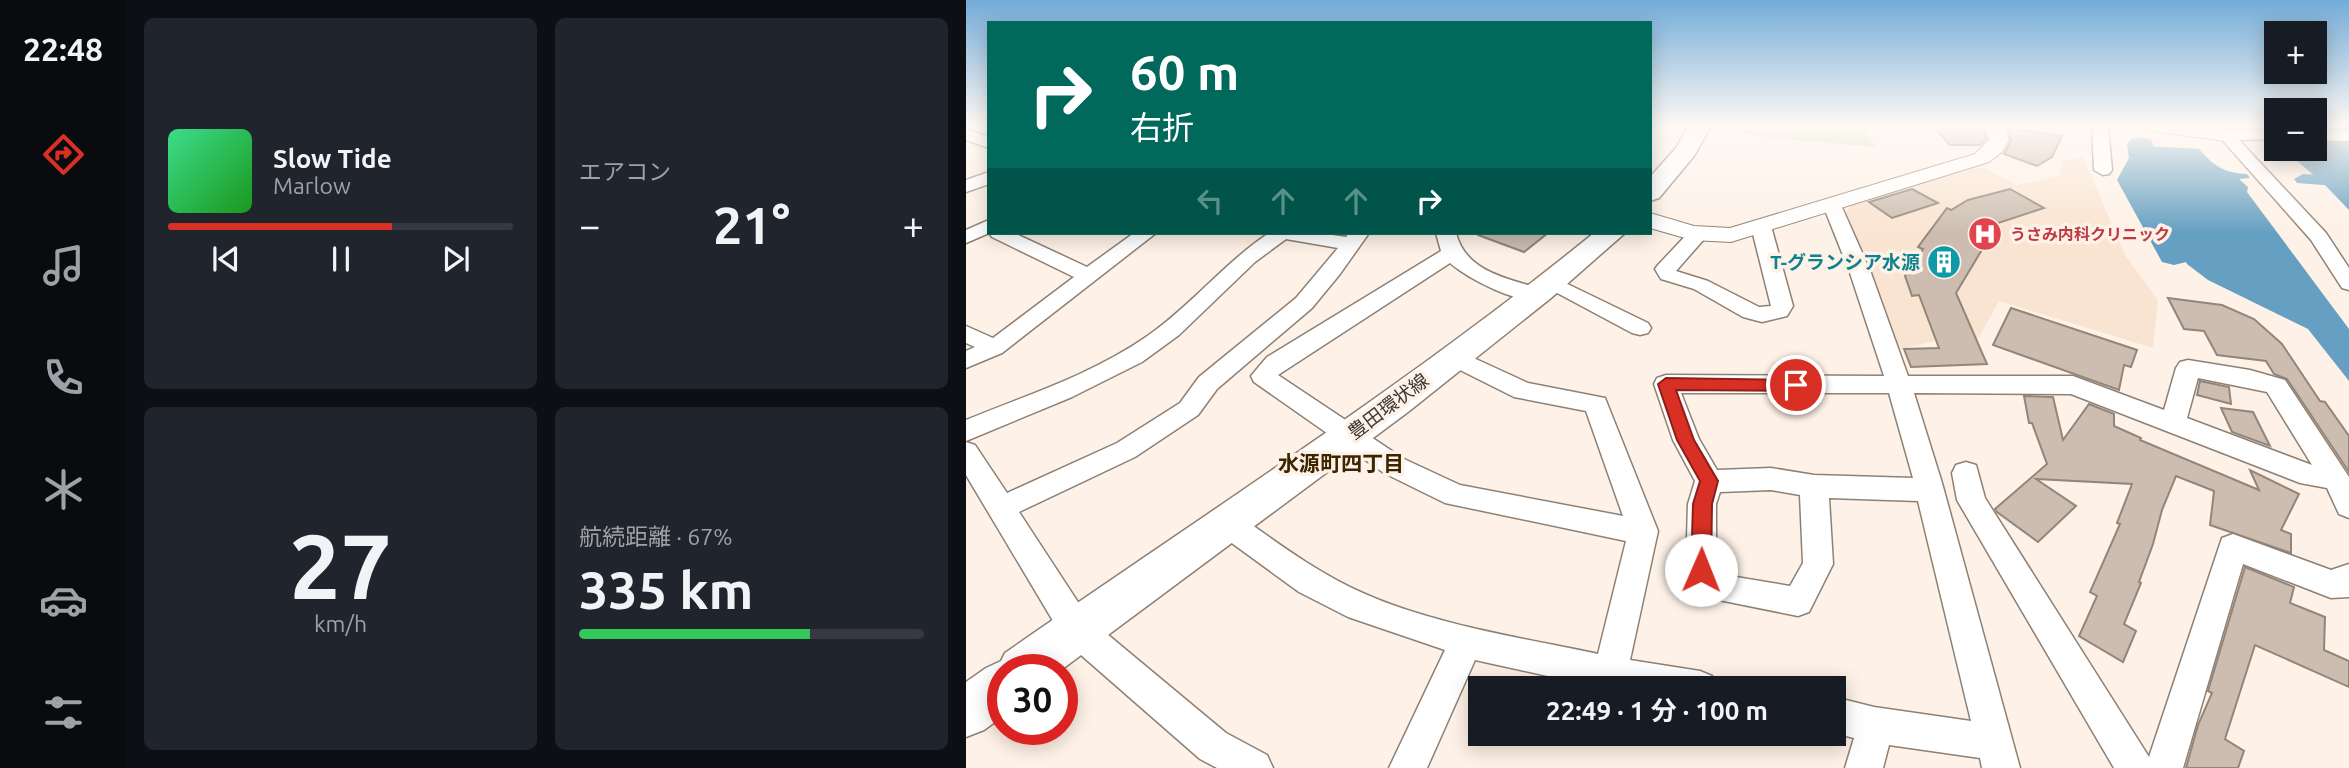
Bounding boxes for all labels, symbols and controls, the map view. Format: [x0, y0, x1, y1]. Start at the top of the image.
map controls [2264, 21, 2327, 161]
button: + [2264, 21, 2327, 84]
text: 22:48 [23, 31, 103, 67]
text: 60 m [1130, 44, 1239, 99]
icon: right [1015, 49, 1106, 140]
button: − [2264, 98, 2327, 161]
text: 右折 [1130, 109, 1194, 145]
icon: directions [39, 130, 88, 179]
text: Slow Tide [273, 144, 392, 173]
text: エアコン [579, 159, 671, 184]
text: Marlow [273, 173, 351, 198]
icon: left [1191, 182, 1229, 220]
icon: ahead [1264, 182, 1302, 220]
icon: ahead [1337, 182, 1375, 220]
icon: right [1410, 182, 1448, 220]
text: 21° [713, 196, 790, 254]
text: − [579, 204, 600, 246]
text: + [903, 204, 924, 246]
hospital icon: うさみ内科クリニック [1966, 215, 2004, 253]
place label: うさみ内科クリニック [2010, 225, 2170, 243]
icon: previous [207, 240, 245, 278]
icon: pause [322, 240, 360, 278]
icon: next [437, 240, 475, 278]
icon: music [39, 241, 88, 290]
building icon: T-グランシア水源 [1925, 243, 1963, 281]
place label: T-グランシア水源 [1770, 251, 1920, 273]
icon: phone [39, 353, 88, 402]
pin [1766, 355, 1826, 415]
icon: arrive [1777, 366, 1815, 404]
street label: 豊田環状線 [1343, 369, 1433, 443]
district label: 水源町四丁目 [1278, 451, 1404, 475]
icon: climate [39, 465, 88, 514]
text: 27 [289, 514, 392, 616]
text: 航続距離 · 67% [579, 524, 732, 549]
position arrow [1664, 533, 1738, 607]
text: 335 km [579, 561, 753, 619]
icon: car [39, 576, 88, 625]
text: km/h [314, 611, 367, 636]
speed limit sign: 30 [987, 654, 1078, 745]
icon: filters [39, 688, 88, 737]
text: 22:49 · 1 分 · 100 m [1546, 696, 1768, 725]

